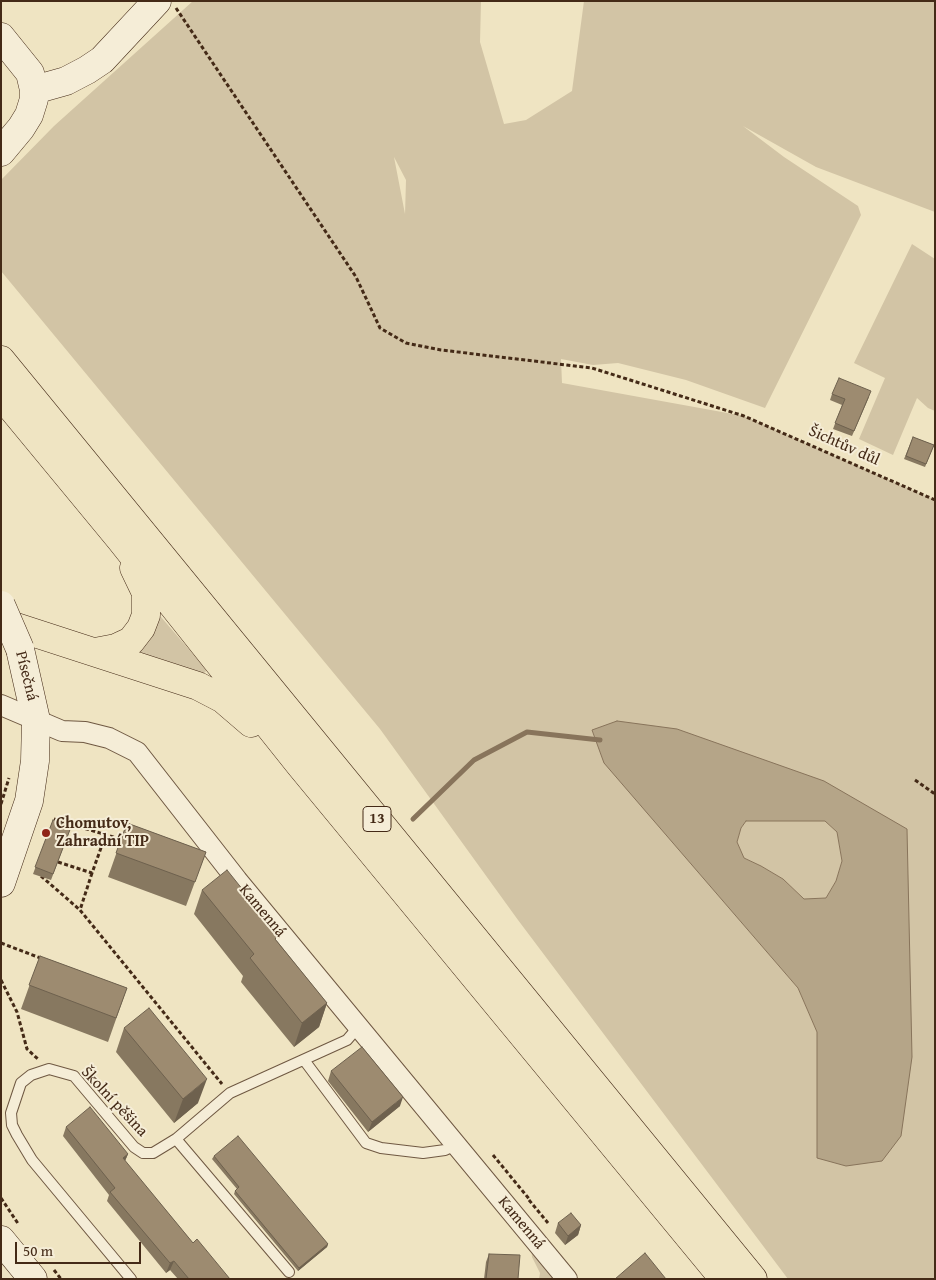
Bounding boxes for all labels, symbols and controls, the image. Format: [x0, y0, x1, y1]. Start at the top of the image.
street label: Šichtův důl [806, 422, 882, 470]
street label: Písečná [11, 649, 41, 703]
road number: 13 [363, 806, 391, 832]
place label: Chomutov, Zahradní TIP [56, 814, 149, 852]
marker: Chomutov, Zahradní TIP [40, 827, 52, 839]
street label: Kamenná [234, 881, 290, 941]
street label: Školní pěšina [77, 1063, 151, 1141]
street label: Kamenná [493, 1193, 549, 1253]
scale bar [18, 1232, 144, 1264]
text: 50 m [23, 1240, 53, 1261]

